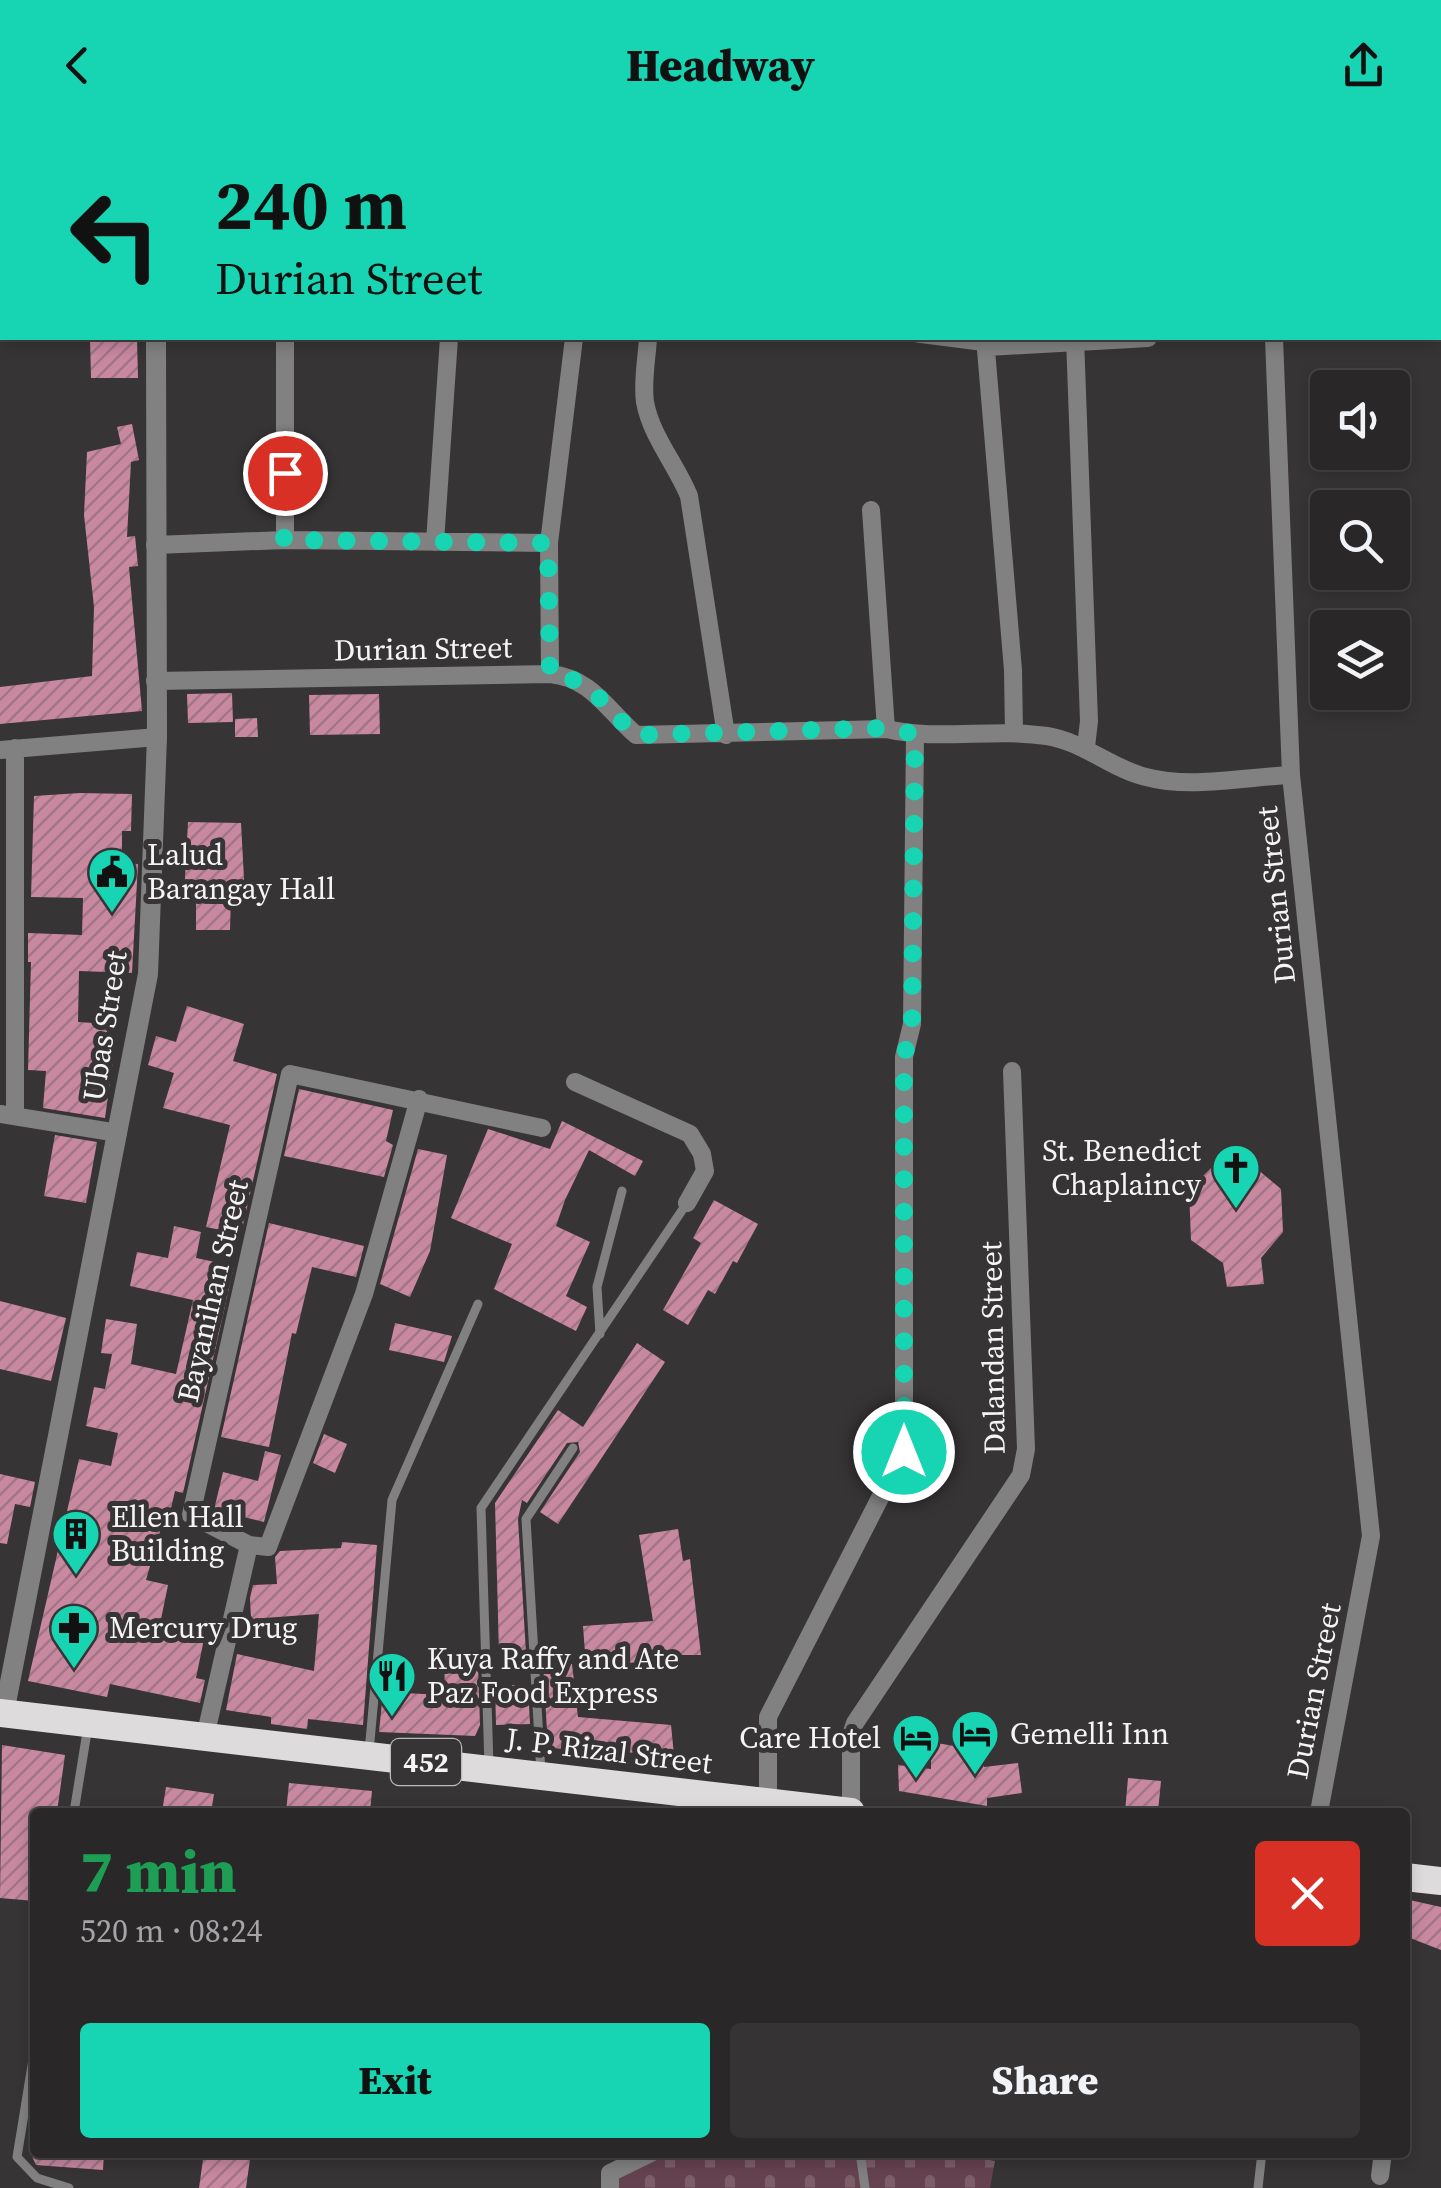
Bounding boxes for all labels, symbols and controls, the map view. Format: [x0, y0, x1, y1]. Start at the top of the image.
text: Headway [626, 34, 815, 96]
icon: back [50, 38, 105, 93]
icon: share [1336, 38, 1391, 93]
text: 240 m [215, 156, 407, 252]
icon: left [50, 170, 180, 300]
text: Durian Street [215, 247, 482, 309]
map controls [1310, 370, 1410, 710]
button: sound [1310, 370, 1410, 470]
pin [243, 431, 328, 516]
icon: arrive [258, 446, 313, 501]
button: search [1310, 490, 1410, 590]
button: layers [1310, 610, 1410, 710]
street label: Durian Street [334, 626, 513, 671]
street label: Durian Street [1246, 804, 1305, 986]
place label: Lalud Barangay Hall [147, 834, 335, 909]
public building icon: Lalud Barangay Hall [86, 846, 138, 914]
street label: Ubas Street [72, 947, 137, 1104]
place label: St. Benedict Chaplaincy [1042, 1130, 1202, 1205]
church icon: St. Benedict Chaplaincy [1210, 1142, 1262, 1210]
street label: Bayanihan Street [167, 1176, 258, 1406]
street label: Dalandan Street [970, 1241, 1015, 1455]
position arrow [852, 1400, 956, 1504]
place label: Ellen Hall Building [111, 1496, 244, 1571]
building icon: Ellen Hall Building [50, 1508, 102, 1576]
street label: Durian Street [1276, 1599, 1351, 1782]
pharmacy icon: Mercury Drug [48, 1602, 100, 1670]
place label: Mercury Drug [109, 1607, 297, 1648]
place label: Kuya Raffy and Ate Paz Food Express [427, 1638, 679, 1713]
restaurant icon: Kuya Raffy and Ate Paz Food Express [366, 1650, 418, 1718]
hotel icon: Gemelli Inn [949, 1708, 1001, 1776]
hotel icon: Care Hotel [890, 1712, 942, 1780]
place label: Gemelli Inn [1010, 1713, 1169, 1754]
street label: J. P. Rizal Street [503, 1717, 715, 1784]
place label: Care Hotel [739, 1717, 881, 1758]
road number: 452 [391, 1739, 461, 1785]
text: 7 min [80, 1830, 236, 1912]
button: close [1255, 1841, 1360, 1946]
text: 520 m · 08:24 [80, 1909, 262, 1953]
button: Exit [80, 2023, 710, 2138]
button: Share [730, 2023, 1360, 2138]

